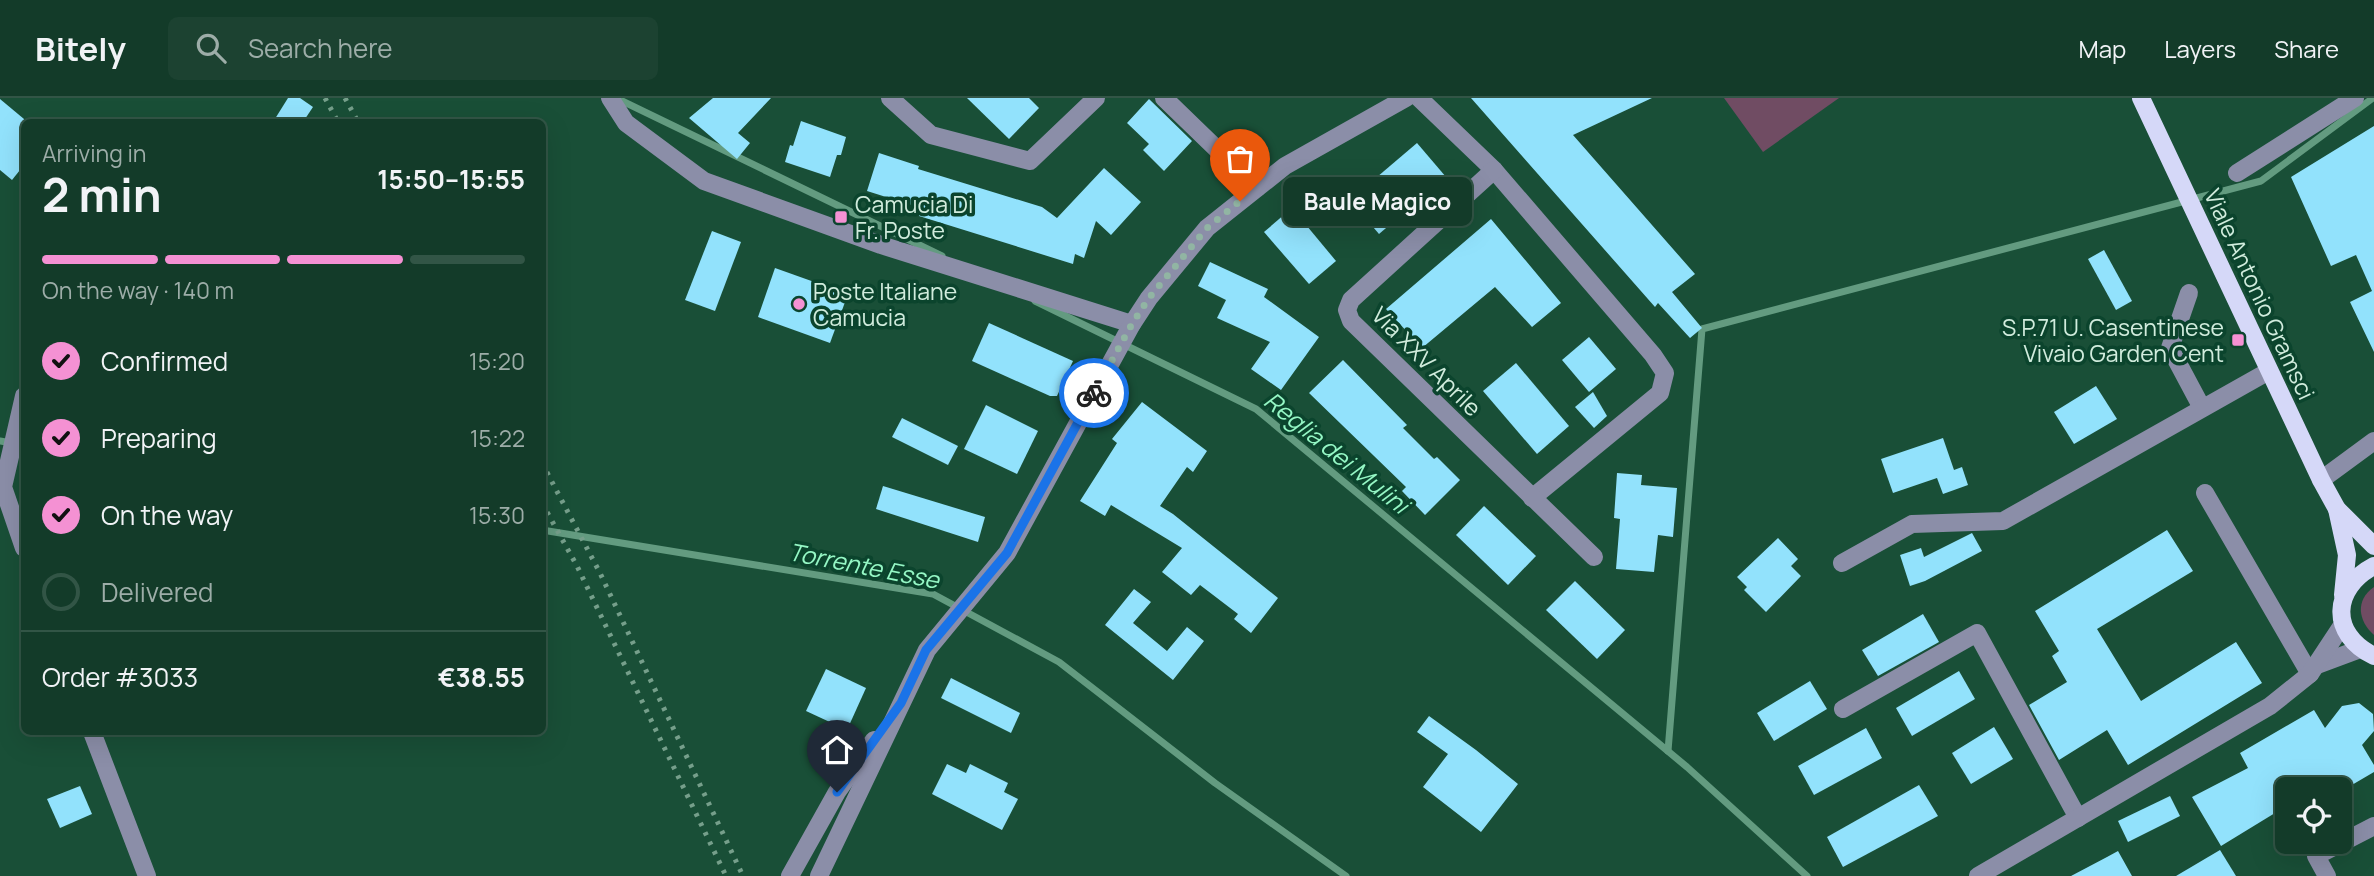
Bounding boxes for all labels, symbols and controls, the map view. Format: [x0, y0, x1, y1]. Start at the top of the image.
search box [168, 17, 658, 80]
text: Bitely [35, 26, 126, 71]
icon: search [192, 29, 230, 67]
text: Search here [248, 30, 393, 66]
text: Map [2079, 32, 2126, 65]
text: Layers [2164, 32, 2236, 65]
text: Share [2274, 32, 2339, 65]
pin [1210, 129, 1270, 201]
text: Arriving in [42, 137, 147, 169]
icon: bag [1221, 140, 1259, 178]
text: 15:50–15:55 [377, 161, 525, 197]
text: 2 min [42, 163, 162, 226]
callout: Baule Magico [1282, 176, 1471, 226]
street label: Viale Antonio Gramsci [2197, 183, 2323, 405]
text: Baule Magico [1304, 185, 1451, 217]
place label: Camucia Di Fr. Poste [855, 188, 973, 246]
marker: Camucia Di Fr. Poste [833, 209, 849, 225]
text: On the way · 140 m [42, 274, 234, 306]
place label: Poste Italiane Camucia [813, 275, 957, 333]
marker: Poste Italiane Camucia [791, 296, 807, 312]
street label: Via XXV Aprile [1365, 299, 1489, 423]
place label: S.P.71 U. Casentinese Vivaio Garden Cent [2002, 311, 2224, 369]
marker: S.P.71 U. Casentinese Vivaio Garden Cent [2230, 332, 2246, 348]
icon: check [42, 342, 80, 380]
text: Confirmed [101, 343, 228, 379]
text: 15:20 [469, 345, 525, 377]
courier [1059, 358, 1129, 428]
icon: bike [1075, 374, 1113, 412]
water label: Reglia dei Mulini [1258, 384, 1419, 523]
icon: check [42, 419, 80, 457]
text: Preparing [101, 420, 217, 456]
text: 15:22 [470, 422, 525, 454]
icon: check [42, 496, 80, 534]
text: On the way [101, 497, 233, 533]
text: 15:30 [469, 499, 525, 531]
water label: Torrente Esse [786, 534, 944, 596]
text: Delivered [101, 574, 213, 610]
text: Order #3033 [42, 659, 198, 695]
text: €38.55 [438, 659, 525, 695]
pin [807, 720, 867, 792]
icon: home [818, 731, 856, 769]
map controls [2275, 777, 2352, 854]
button: locate [2275, 777, 2352, 854]

